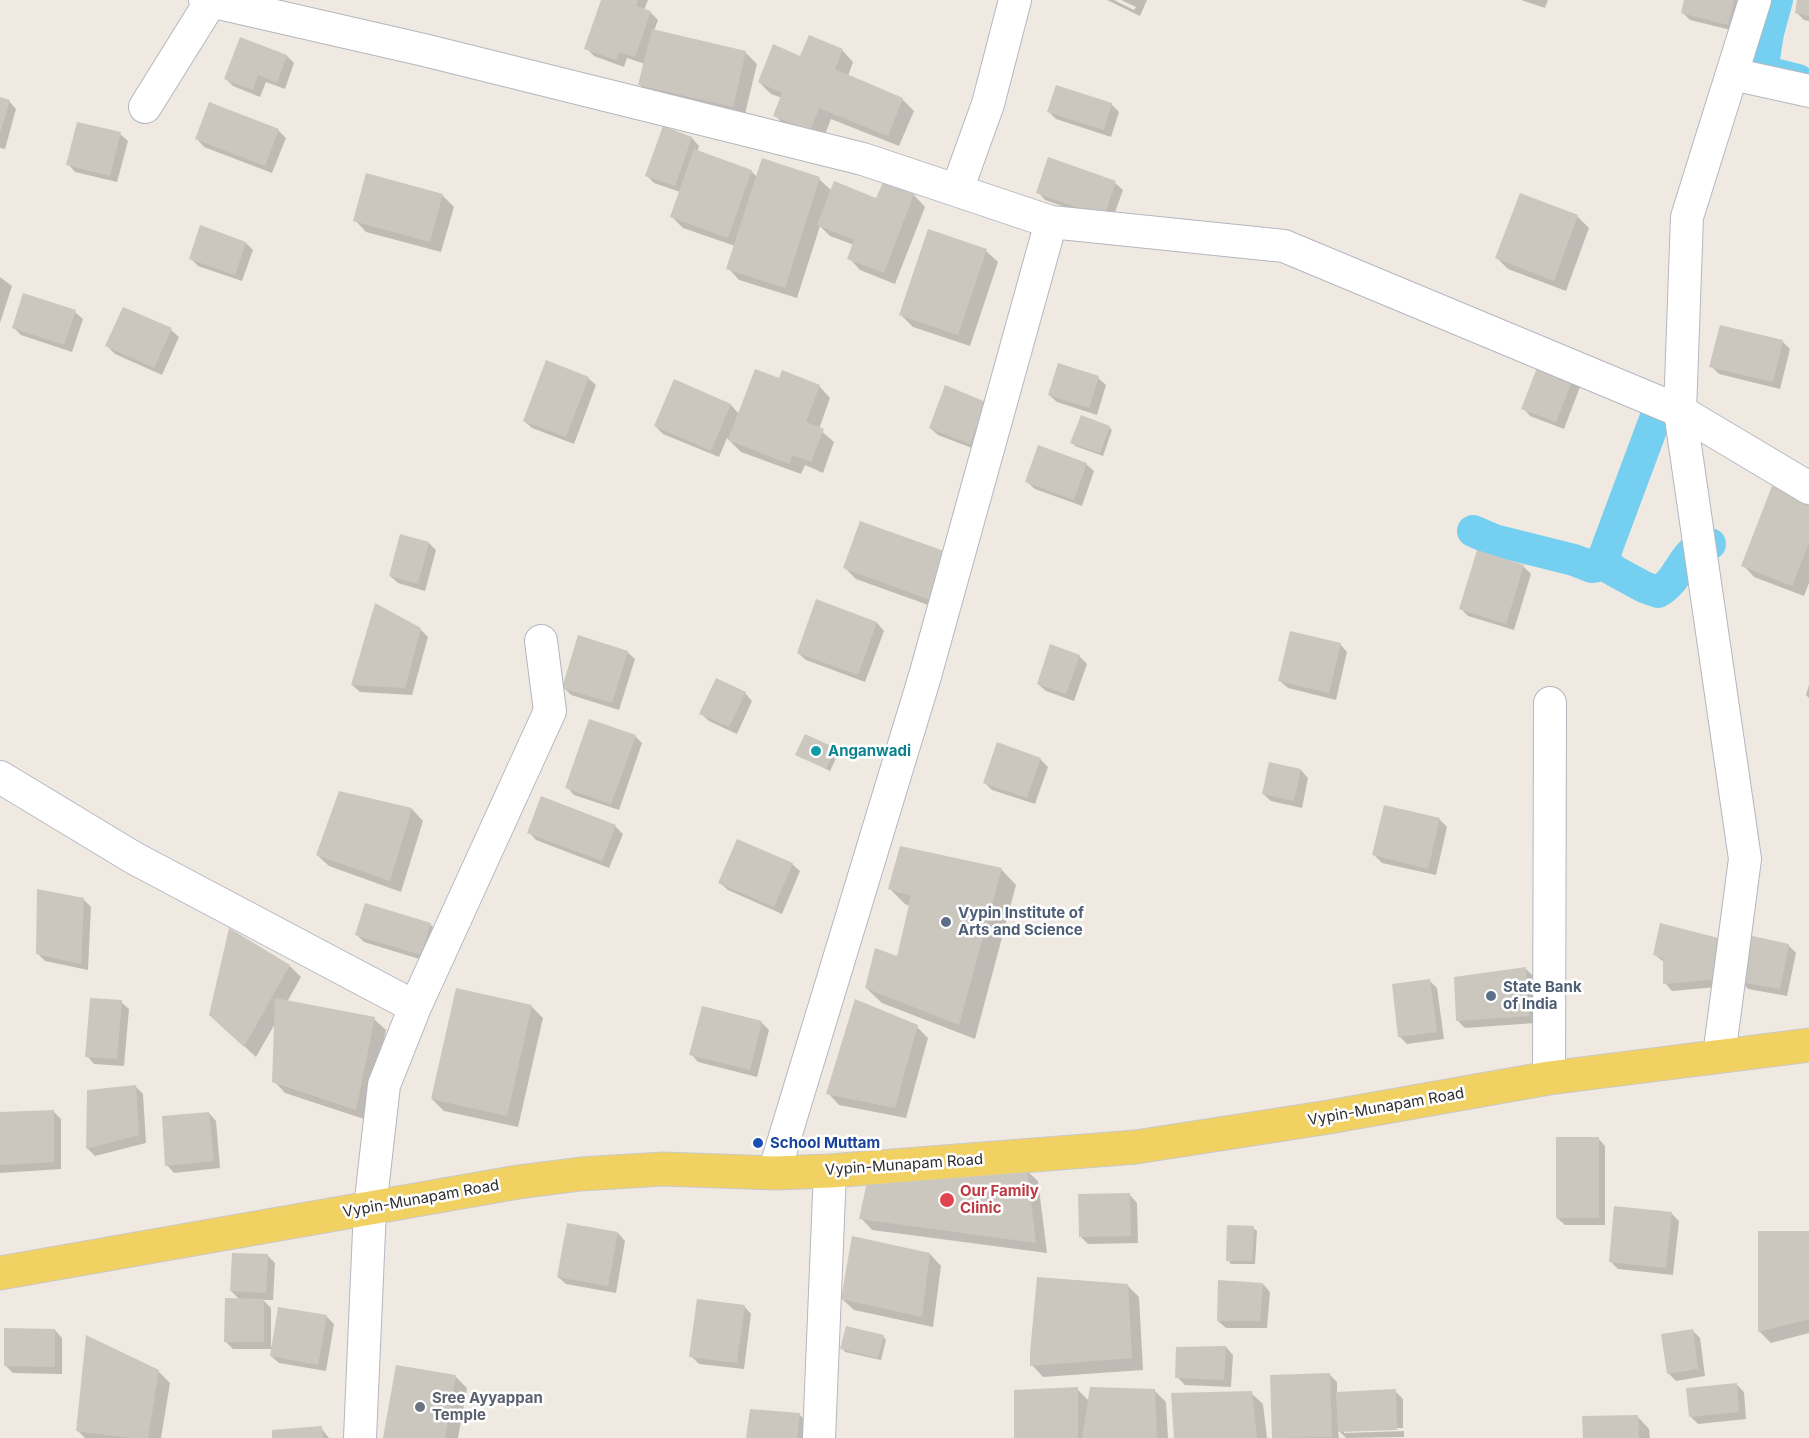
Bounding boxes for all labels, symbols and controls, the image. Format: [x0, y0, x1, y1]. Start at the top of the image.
place label: Anganwadi [828, 742, 911, 760]
marker: Anganwadi [809, 744, 823, 758]
place label: Vypin Institute of Arts and Science [958, 904, 1084, 939]
marker: Vypin Institute of Arts and Science [939, 915, 953, 929]
place label: State Bank of India [1503, 978, 1582, 1013]
marker: State Bank of India [1484, 989, 1498, 1003]
street label: Vypin-Munapam Road [1306, 1084, 1466, 1130]
place label: School Muttam [770, 1134, 880, 1152]
marker: School Muttam [751, 1136, 765, 1150]
street label: Vypin-Munapam Road [824, 1150, 984, 1180]
street label: Vypin-Munapam Road [341, 1176, 501, 1222]
place label: Our Family Clinic [960, 1182, 1039, 1217]
marker: Our Family Clinic [938, 1191, 956, 1209]
place label: Sree Ayyappan Temple [432, 1389, 543, 1424]
marker: Sree Ayyappan Temple [413, 1400, 427, 1414]

